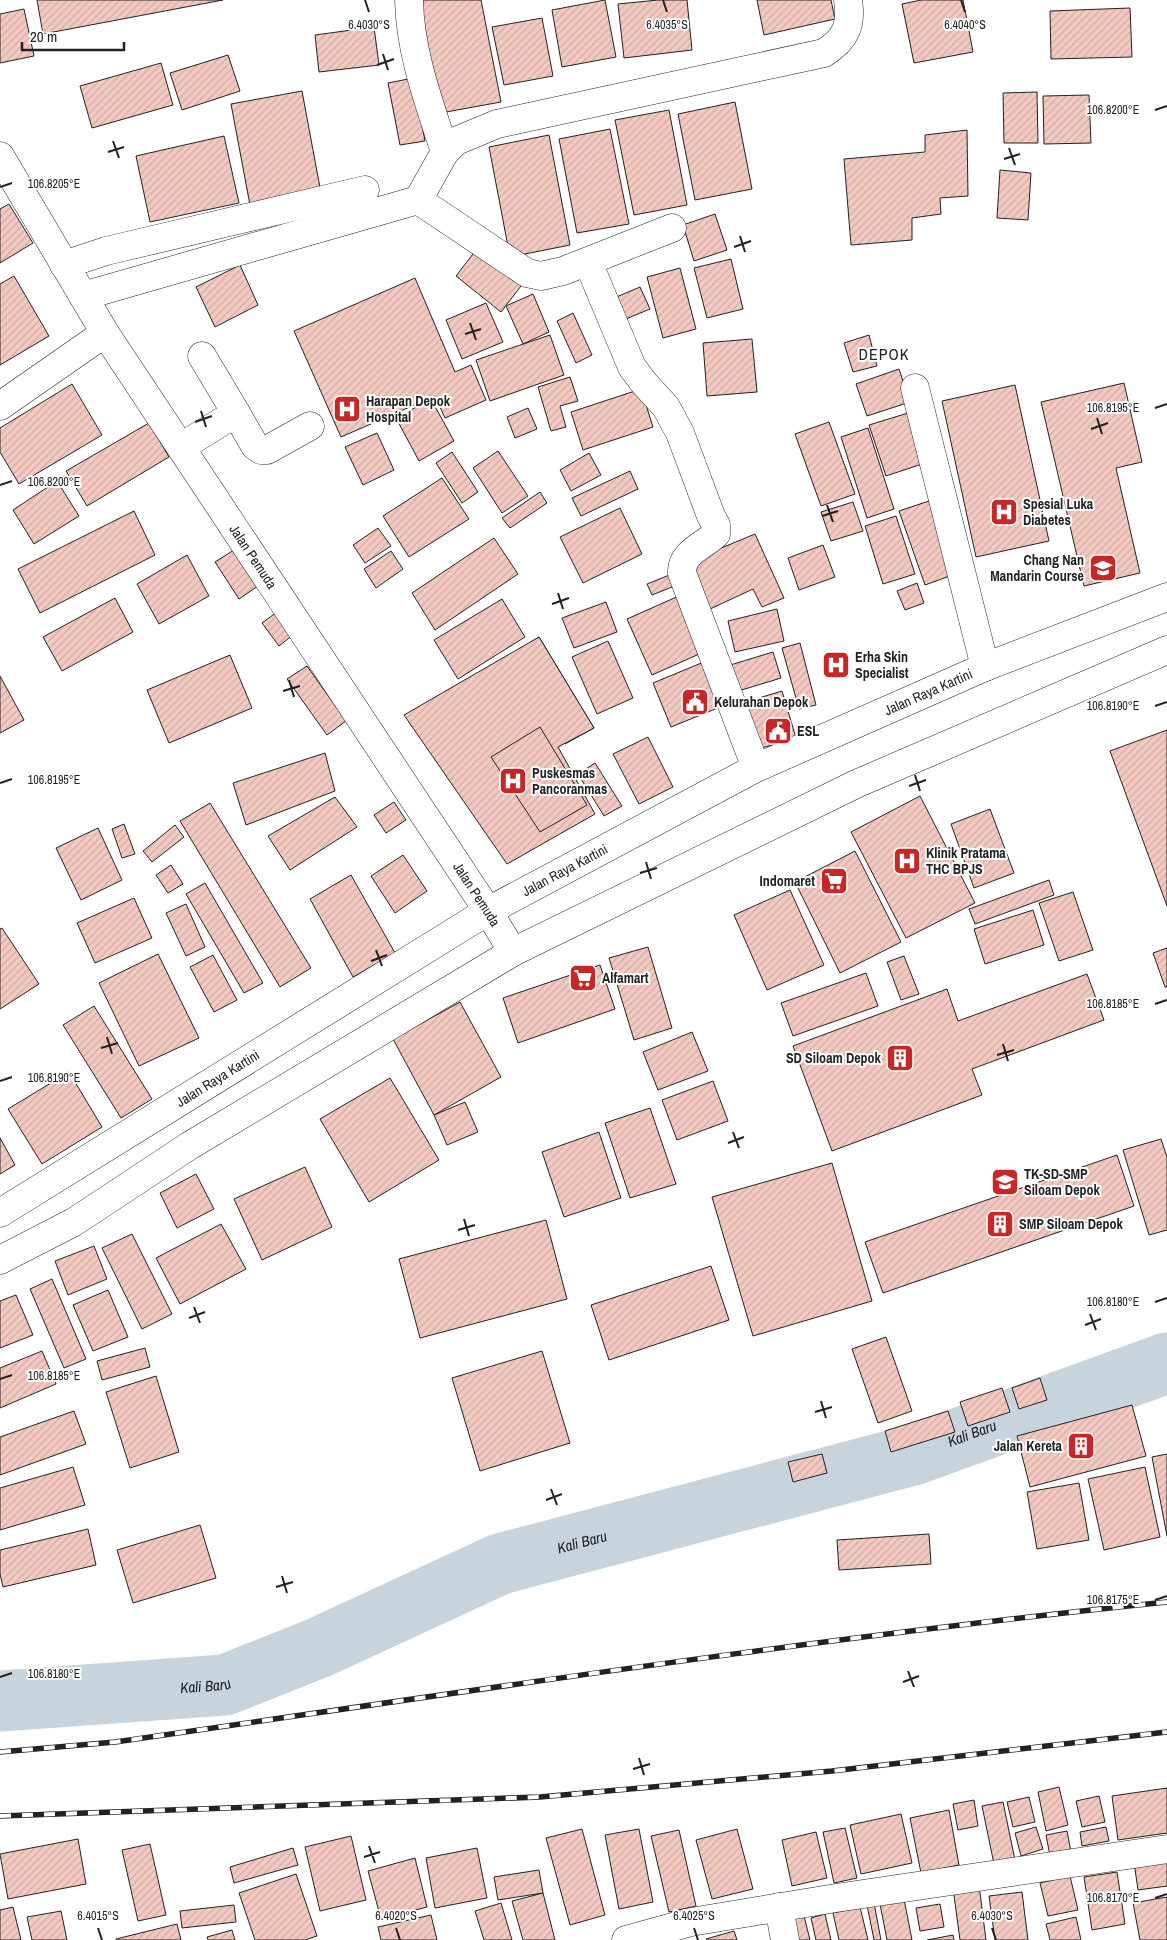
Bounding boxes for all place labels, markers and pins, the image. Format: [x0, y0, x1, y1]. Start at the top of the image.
place label: Harapan Depok Hospital [366, 392, 451, 426]
hospital icon: Harapan Depok Hospital [332, 394, 362, 424]
place label: Spesial Luka Diabetes [1023, 495, 1094, 529]
hospital icon: Spesial Luka Diabetes [989, 497, 1019, 527]
place label: Chang Nan Mandarin Course [990, 551, 1084, 585]
school or university icon: Chang Nan Mandarin Course [1088, 553, 1118, 583]
place label: Erha Skin Specialist [855, 648, 909, 682]
hospital icon: Erha Skin Specialist [821, 650, 851, 680]
public building icon: Kelurahan Depok [680, 687, 710, 717]
place label: Kelurahan Depok [714, 693, 809, 711]
public building icon: ESL [763, 716, 793, 746]
place label: ESL [797, 722, 819, 740]
place label: Puskesmas Pancoranmas [532, 764, 607, 798]
hospital icon: Puskesmas Pancoranmas [498, 766, 528, 796]
place label: Klinik Pratama THC BPJS [926, 844, 1006, 878]
hospital icon: Klinik Pratama THC BPJS [892, 846, 922, 876]
supermarket icon: Indomaret [819, 866, 849, 896]
place label: Indomaret [760, 872, 815, 890]
supermarket icon: Alfamart [568, 963, 598, 993]
place label: Alfamart [602, 969, 649, 987]
building icon: SD Siloam Depok [885, 1043, 915, 1073]
place label: SD Siloam Depok [786, 1049, 882, 1067]
place label: TK-SD-SMP Siloam Depok [1024, 1165, 1101, 1199]
school or university icon: TK-SD-SMP Siloam Depok [990, 1167, 1020, 1197]
building icon: SMP Siloam Depok [985, 1209, 1015, 1239]
place label: SMP Siloam Depok [1019, 1215, 1123, 1233]
building icon: Jalan Kereta [1066, 1431, 1096, 1461]
place label: Jalan Kereta [994, 1437, 1063, 1455]

